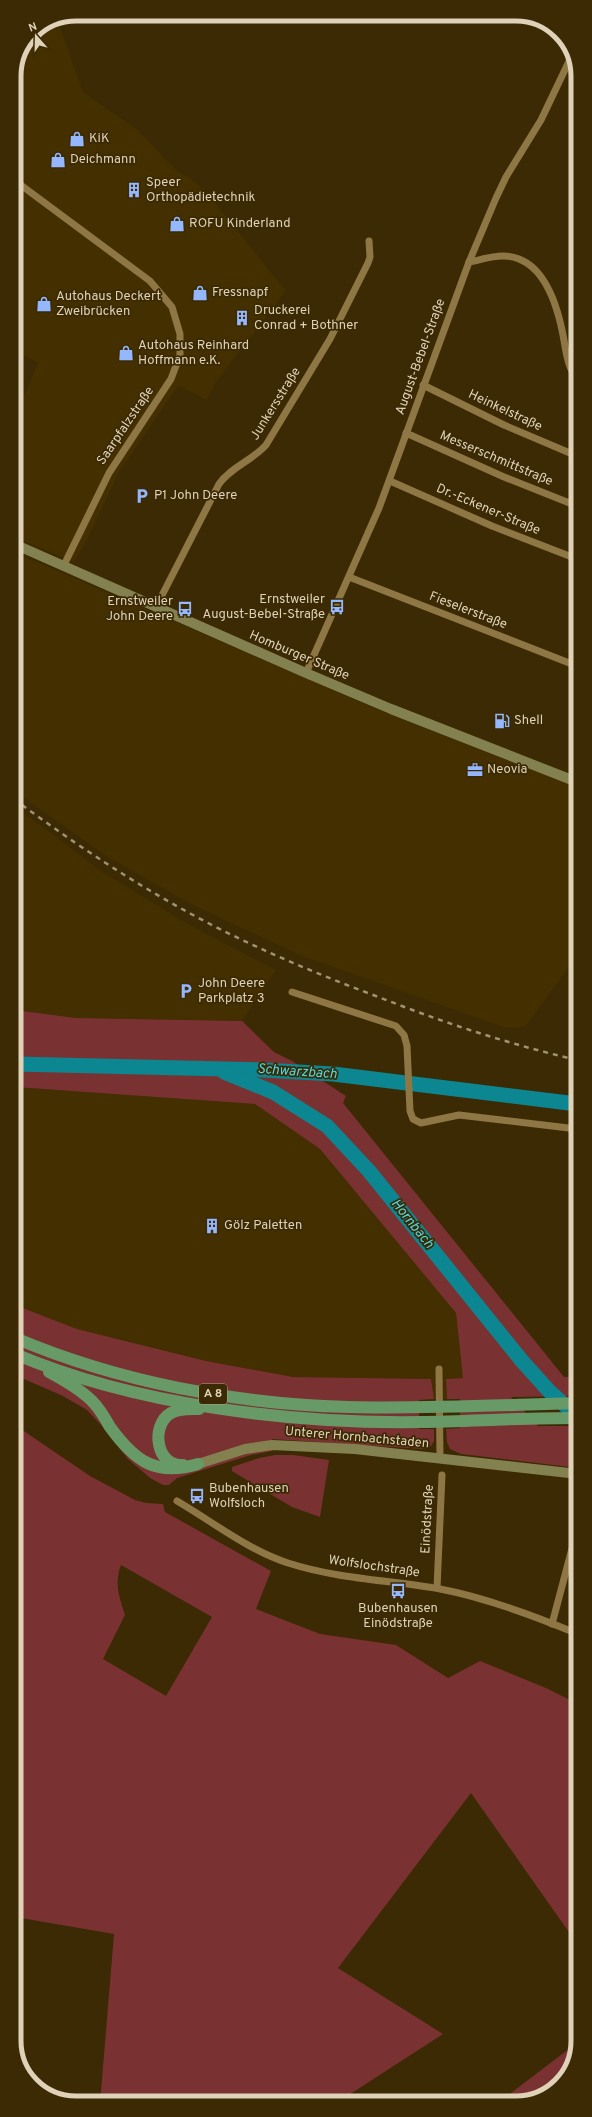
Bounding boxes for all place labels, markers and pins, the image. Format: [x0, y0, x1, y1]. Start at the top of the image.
shop icon: KiK [68, 130, 86, 148]
place label: KiK [89, 131, 109, 147]
shop icon: Deichmann [49, 151, 67, 169]
place label: Deichmann [70, 152, 136, 168]
place label: Speer Orthopädietechnik [146, 175, 255, 206]
building icon: Speer Orthopädietechnik [125, 181, 143, 199]
shop icon: ROFU Kinderland [168, 215, 186, 233]
place label: ROFU Kinderland [189, 216, 290, 232]
shop icon: Fressnapf [191, 284, 209, 302]
place label: Fressnapf [212, 285, 269, 301]
place label: Autohaus Deckert Zweibrücken [56, 289, 161, 320]
shop icon: Autohaus Deckert Zweibrücken [35, 295, 53, 313]
place label: Druckerei Conrad + Bothner [254, 303, 358, 334]
building icon: Druckerei Conrad + Bothner [233, 309, 251, 327]
place label: Autohaus Reinhard Hoffmann e.K. [138, 338, 249, 369]
shop icon: Autohaus Reinhard Hoffmann e.K. [117, 344, 135, 362]
parking icon: P1 John Deere [133, 487, 151, 505]
place label: P1 John Deere [154, 488, 237, 504]
place label: Ernstweiler August-Bebel-Straße [203, 592, 325, 623]
place label: Ernstweiler John Deere [106, 594, 173, 625]
bus stop icon: Ernstweiler August-Bebel-Straße [328, 598, 346, 616]
bus stop icon: Ernstweiler John Deere [176, 600, 194, 618]
fuel station icon: Shell [493, 712, 511, 730]
place label: Shell [514, 713, 543, 729]
office icon: Neovia [466, 761, 484, 779]
place label: Neovia [487, 762, 527, 778]
place label: John Deere Parkplatz 3 [198, 976, 265, 1007]
parking icon: John Deere Parkplatz 3 [177, 982, 195, 1000]
building icon: Gölz Paletten [203, 1217, 221, 1235]
place label: Gölz Paletten [224, 1218, 302, 1234]
place label: Bubenhausen Wolfsloch [209, 1481, 289, 1512]
bus stop icon: Bubenhausen Wolfsloch [188, 1487, 206, 1505]
bus stop icon: Bubenhausen Einödstraße [389, 1582, 407, 1600]
place label: Bubenhausen Einödstraße [358, 1601, 438, 1632]

